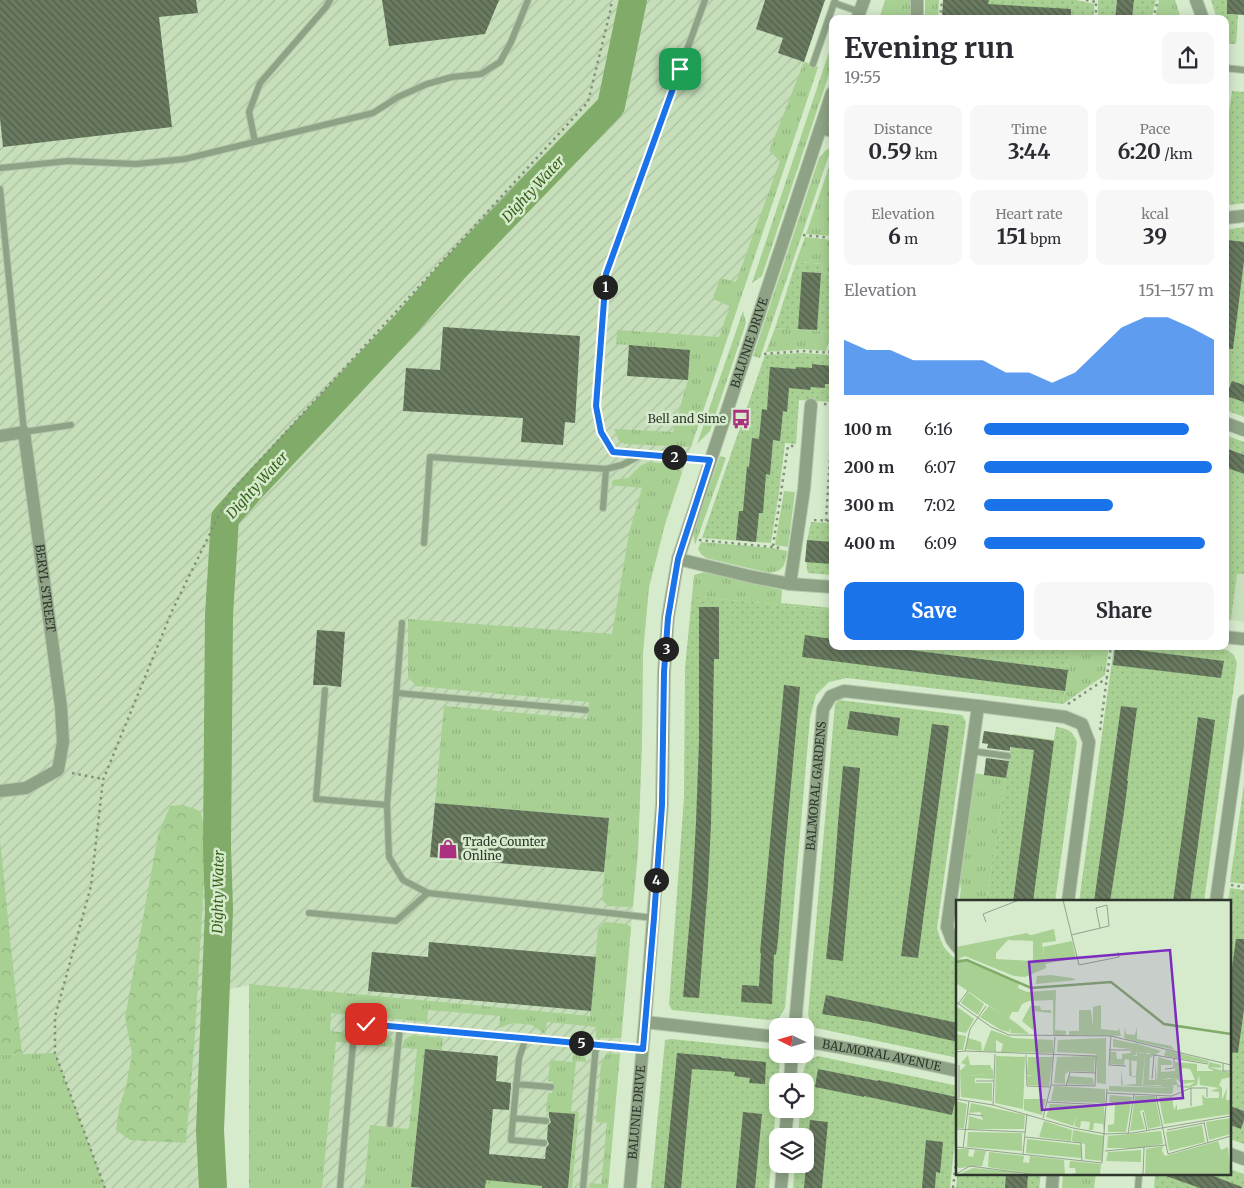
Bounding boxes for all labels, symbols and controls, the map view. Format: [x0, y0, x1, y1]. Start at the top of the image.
text: Evening run [844, 30, 1014, 66]
button: share [1162, 32, 1214, 84]
pin [659, 48, 701, 90]
icon: arrive [666, 55, 694, 83]
text: 19:55 [844, 67, 881, 87]
text: Distance [874, 120, 932, 138]
text: Time [1011, 120, 1047, 138]
text: Pace [1140, 120, 1170, 138]
text: 0.59 [868, 138, 912, 165]
text: 3:44 [1008, 138, 1050, 165]
text: 6:20 [1117, 138, 1161, 165]
text: km [912, 145, 938, 163]
text: /km [1161, 145, 1193, 163]
water label: Dighty Water [497, 152, 568, 226]
text: Elevation [871, 205, 935, 223]
text: Heart rate [996, 205, 1063, 223]
text: kcal [1141, 205, 1169, 223]
text: 6 [888, 223, 901, 250]
text: 151 [997, 223, 1027, 250]
text: 39 [1143, 223, 1167, 250]
text: m [901, 230, 918, 248]
text: bpm [1027, 230, 1061, 248]
pin: 1 [592, 274, 618, 300]
text: 1 [602, 278, 609, 296]
text: Elevation [844, 280, 917, 300]
text: 151–157 m [1139, 280, 1214, 300]
street label: BALUNIE DRIVE [727, 295, 771, 390]
bus stop icon: Bell and Sime [730, 408, 752, 430]
place label: Bell and Sime [648, 411, 726, 426]
text: 100 m [844, 419, 892, 439]
text: 6:16 [924, 419, 953, 439]
pin: 2 [662, 444, 686, 470]
water label: Dighty Water [222, 448, 292, 523]
text: 2 [670, 448, 679, 466]
text: 200 m [844, 457, 894, 477]
text: 6:07 [924, 457, 956, 477]
text: 300 m [844, 495, 894, 515]
text: 7:02 [924, 495, 955, 515]
text: 400 m [844, 533, 895, 553]
text: 6:09 [924, 533, 957, 553]
street label: BERYL STREET [32, 543, 59, 634]
button: Save [844, 582, 1024, 640]
button: Share [1034, 582, 1214, 640]
pin: 3 [654, 636, 678, 662]
text: 3 [662, 640, 671, 658]
street label: BALMORAL GARDENS [803, 721, 829, 851]
place label: Trade Counter Online [463, 834, 546, 863]
shop icon: Trade Counter Online [437, 838, 459, 860]
water label: Dighty Water [208, 850, 228, 935]
pin: 4 [644, 868, 668, 892]
text: 4 [652, 871, 661, 889]
inset map [956, 900, 1232, 1176]
pin [345, 1003, 387, 1045]
icon: check [352, 1010, 380, 1038]
north arrow [769, 1018, 814, 1062]
map controls [769, 1018, 814, 1173]
pin: 5 [568, 1030, 594, 1056]
text: 5 [577, 1034, 586, 1052]
street label: BALMORAL AVENUE [821, 1036, 943, 1074]
street label: BALUNIE DRIVE [625, 1064, 648, 1160]
button: locate [769, 1073, 814, 1118]
button: layers [769, 1128, 814, 1173]

